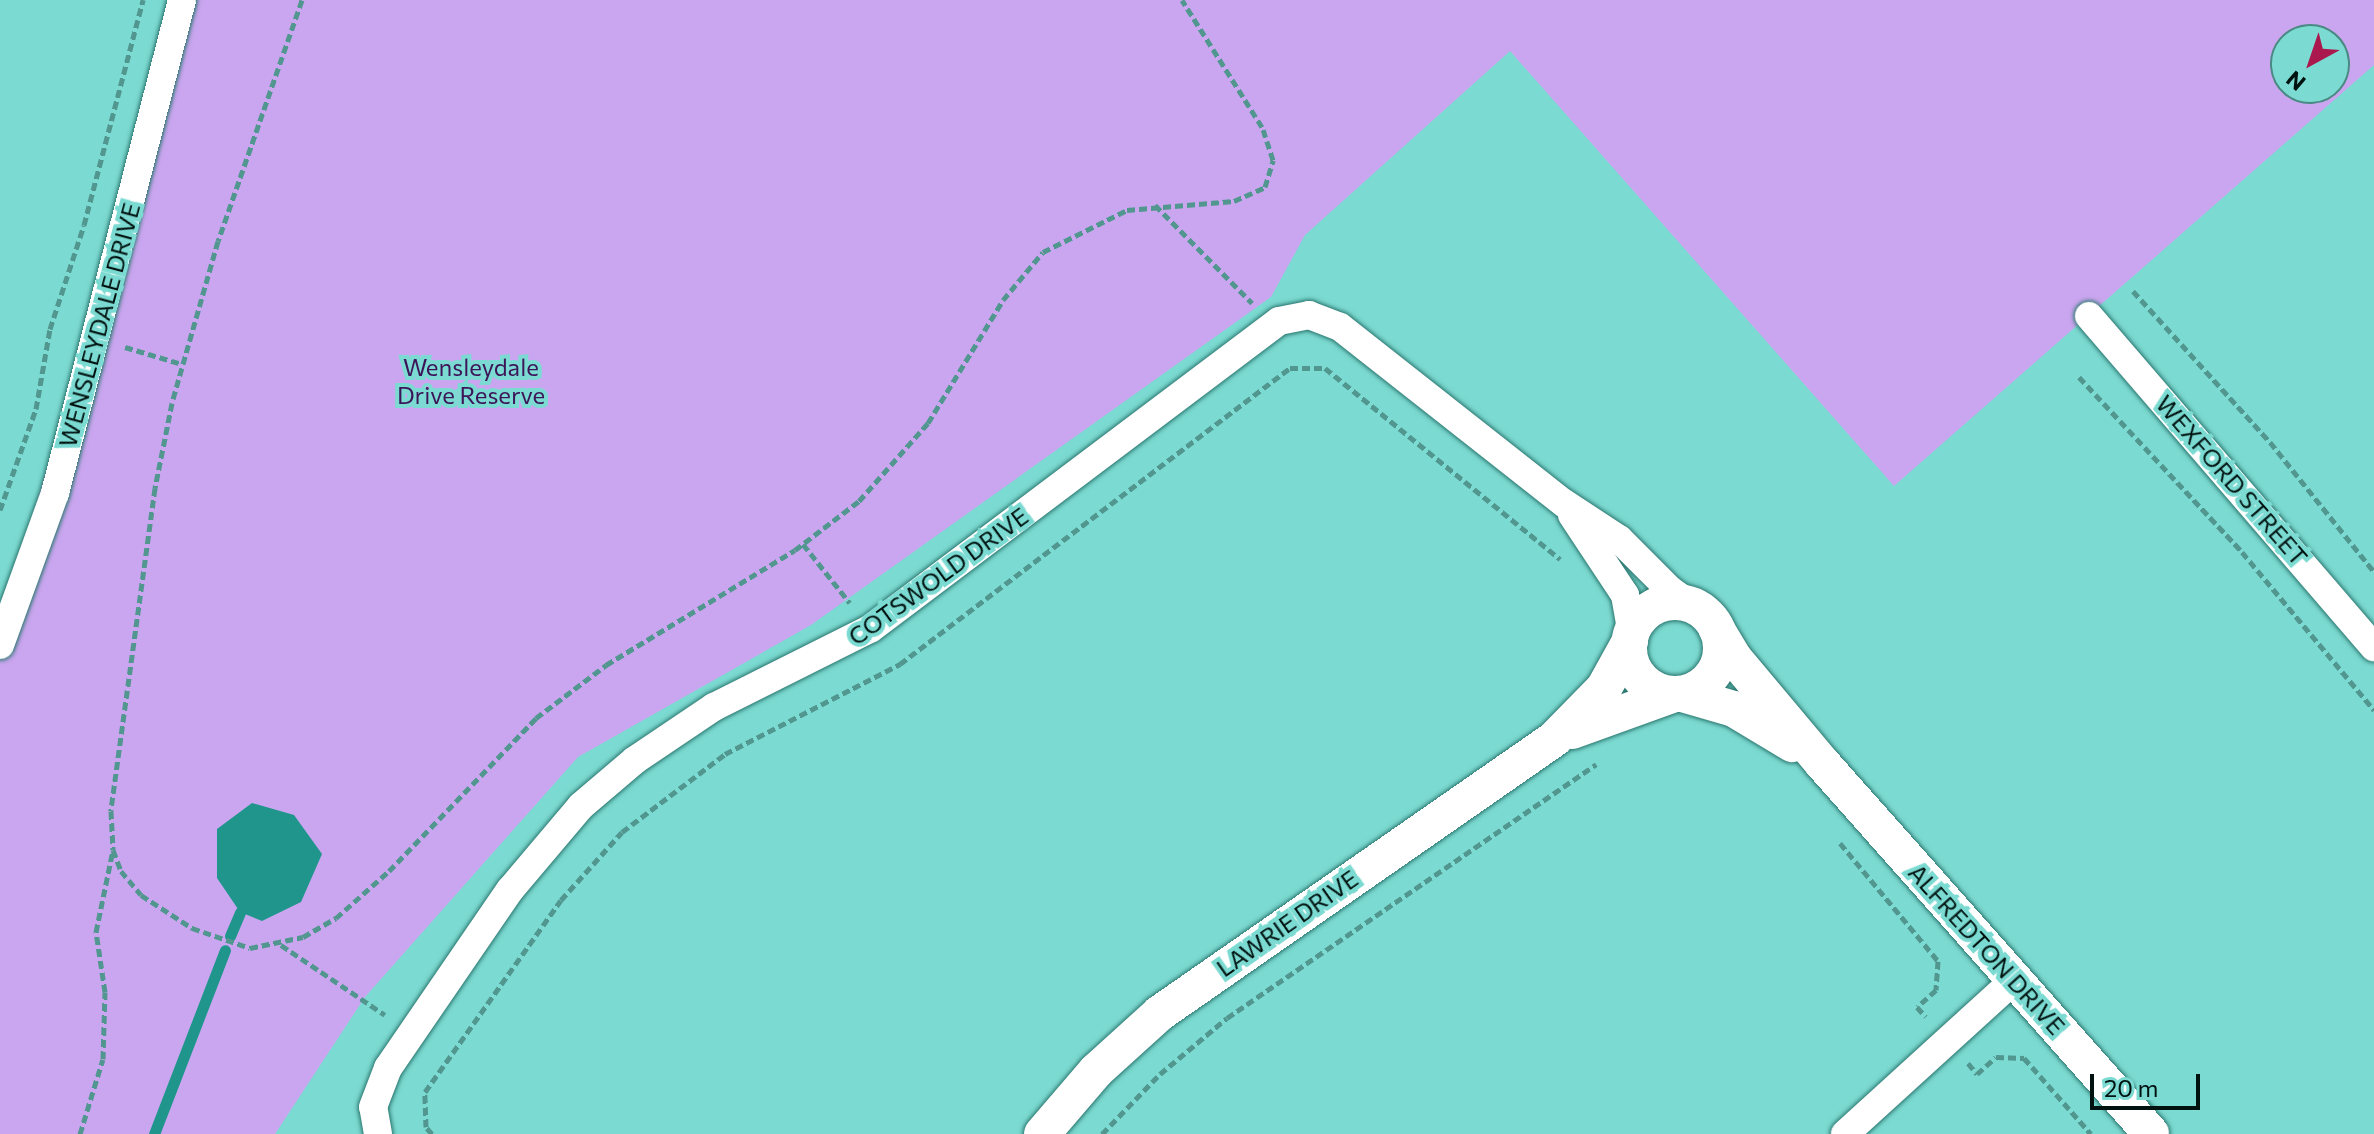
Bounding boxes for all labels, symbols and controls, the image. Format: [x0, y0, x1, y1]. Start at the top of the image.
north arrow [2270, 24, 2350, 104]
text: N [2281, 66, 2311, 97]
street label: WENSLEYDALE DRIVE [53, 200, 145, 450]
park label: Wensleydale Drive Reserve [397, 353, 545, 409]
street label: WEXFORD STREET [2150, 389, 2314, 571]
street label: COTSWOLD DRIVE [843, 501, 1033, 651]
street label: ALFREDTON DRIVE [1903, 858, 2071, 1040]
street label: LAWRIE DRIVE [1211, 864, 1363, 982]
scale bar [2094, 1058, 2204, 1108]
text: 20 m [2104, 1073, 2158, 1102]

